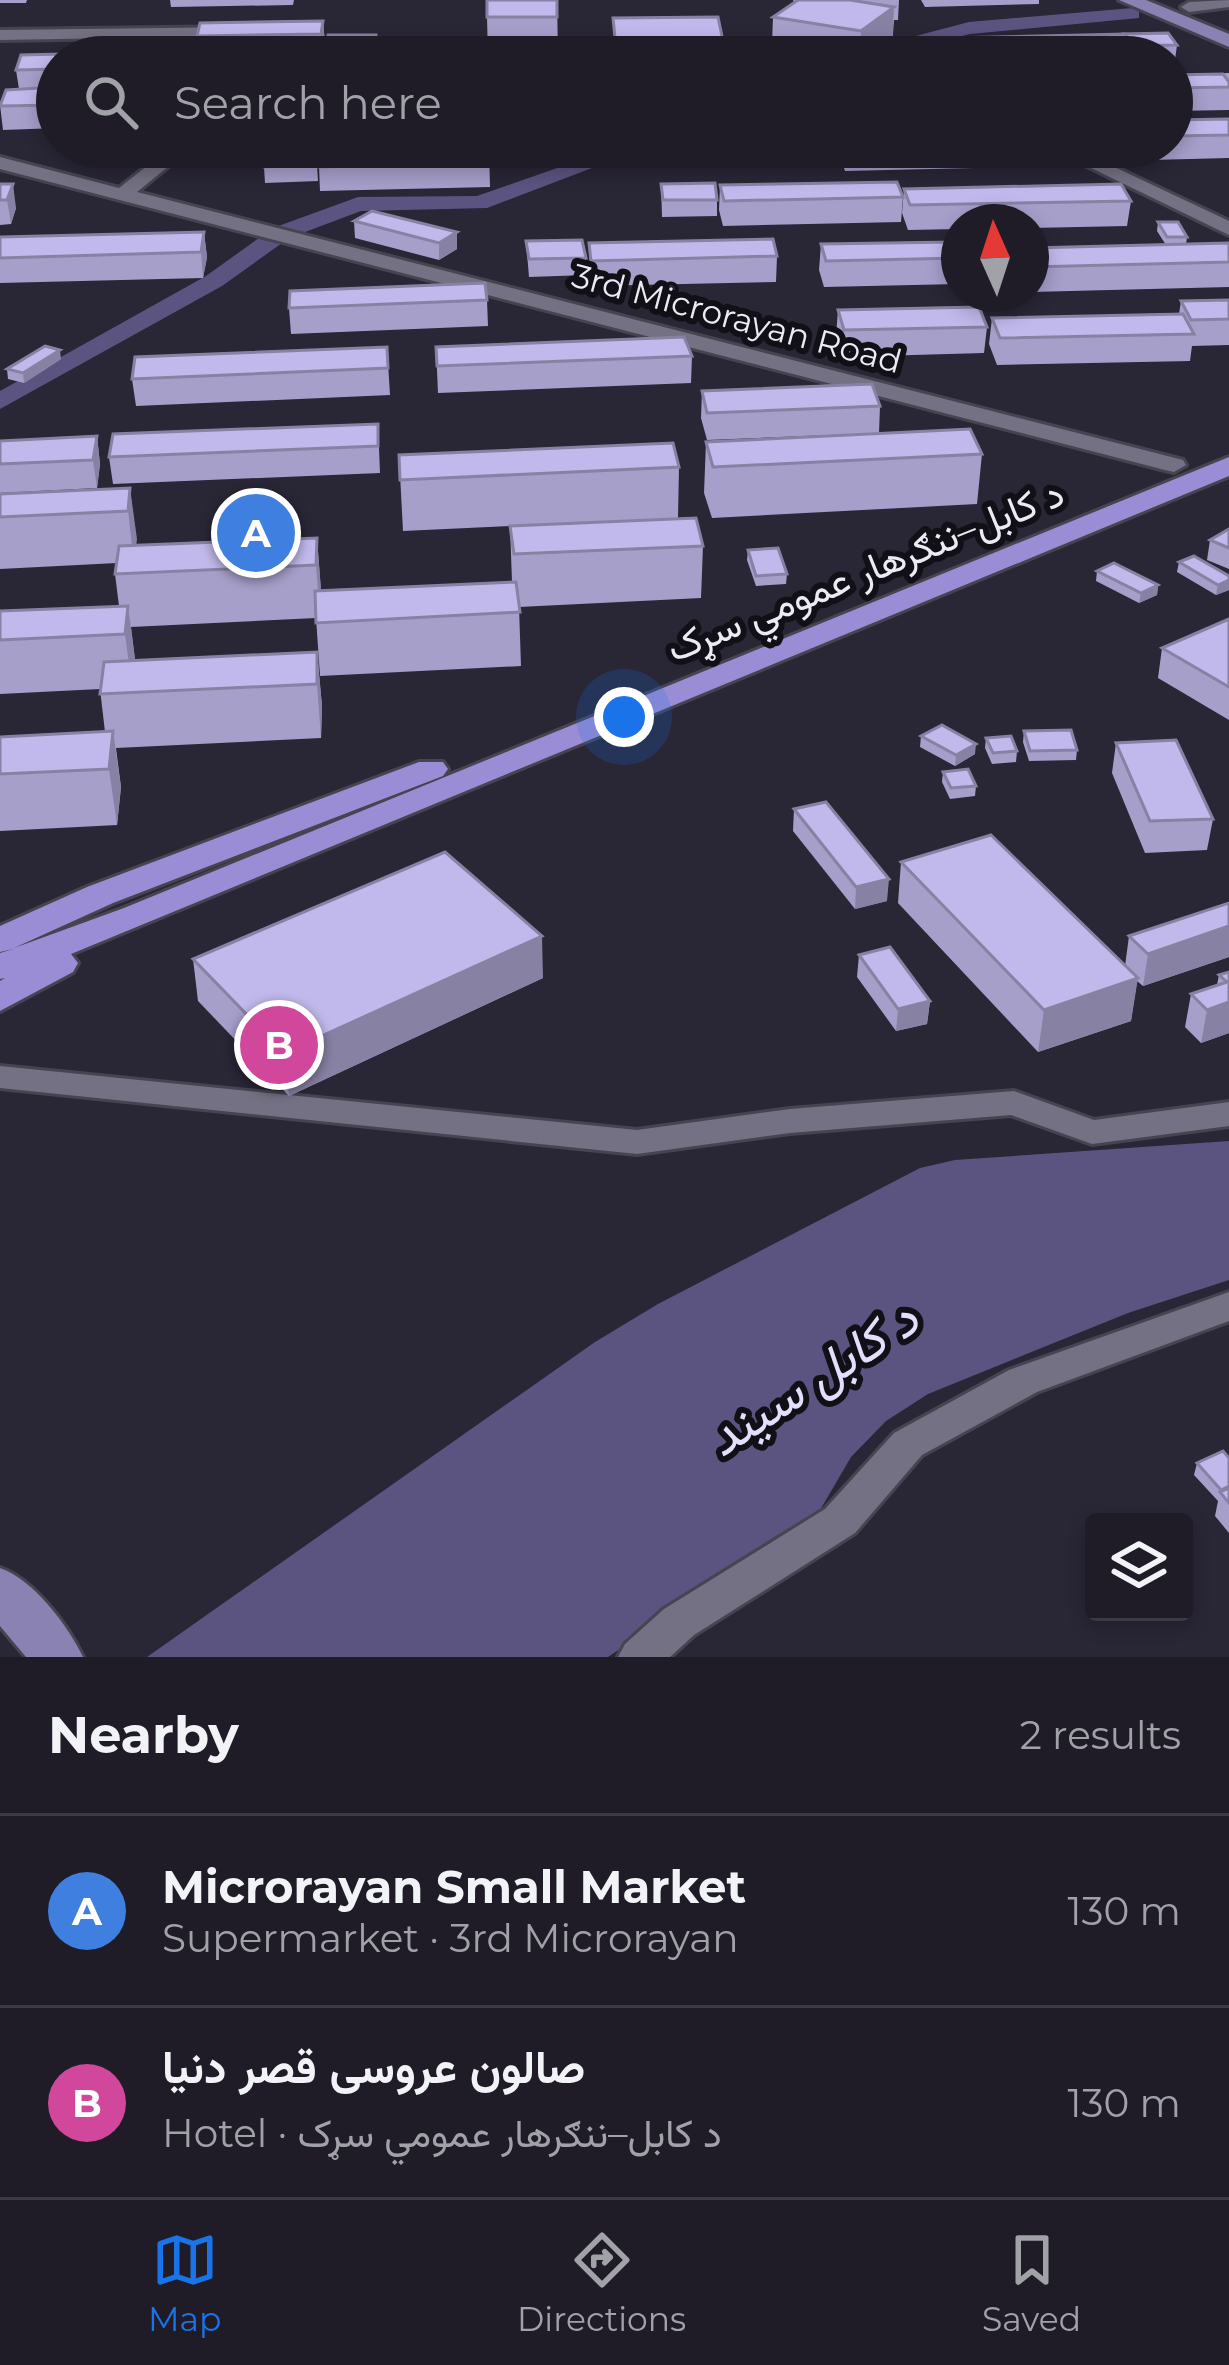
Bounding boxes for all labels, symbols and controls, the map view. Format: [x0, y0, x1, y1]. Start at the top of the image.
search box [36, 36, 1193, 168]
icon: search [78, 69, 144, 135]
text: Search here [174, 75, 442, 130]
north arrow [941, 204, 1049, 312]
street label: 3rd Microrayan Road [568, 255, 906, 381]
street label: د کابل–ننګرهار عمومي سړک [659, 468, 1074, 679]
pin: A [217, 488, 295, 578]
your location [594, 687, 654, 747]
pin: B [240, 1000, 318, 1090]
water label: د کابل سيند [695, 1287, 930, 1469]
map controls [1085, 1513, 1193, 1621]
button: layers [1085, 1513, 1193, 1621]
text: Nearby [48, 1704, 239, 1766]
text: 2 results [1020, 1711, 1181, 1759]
text: Microrayan Small Market [162, 1859, 746, 1914]
text: A [72, 1887, 102, 1935]
text: 130 m [1068, 1887, 1181, 1935]
text: Supermarket · 3rd Microrayan [162, 1914, 739, 1962]
text: صالون عروسی قصر دنیا [162, 2039, 585, 2094]
text: B [72, 2079, 102, 2127]
text: 130 m [1068, 2079, 1181, 2127]
text: Hotel · د کابل–ننګرهار عمومي سړک [162, 2109, 722, 2157]
tab: Map [148, 2227, 221, 2339]
tab: Directions [517, 2227, 686, 2339]
tab: Saved [982, 2227, 1081, 2339]

